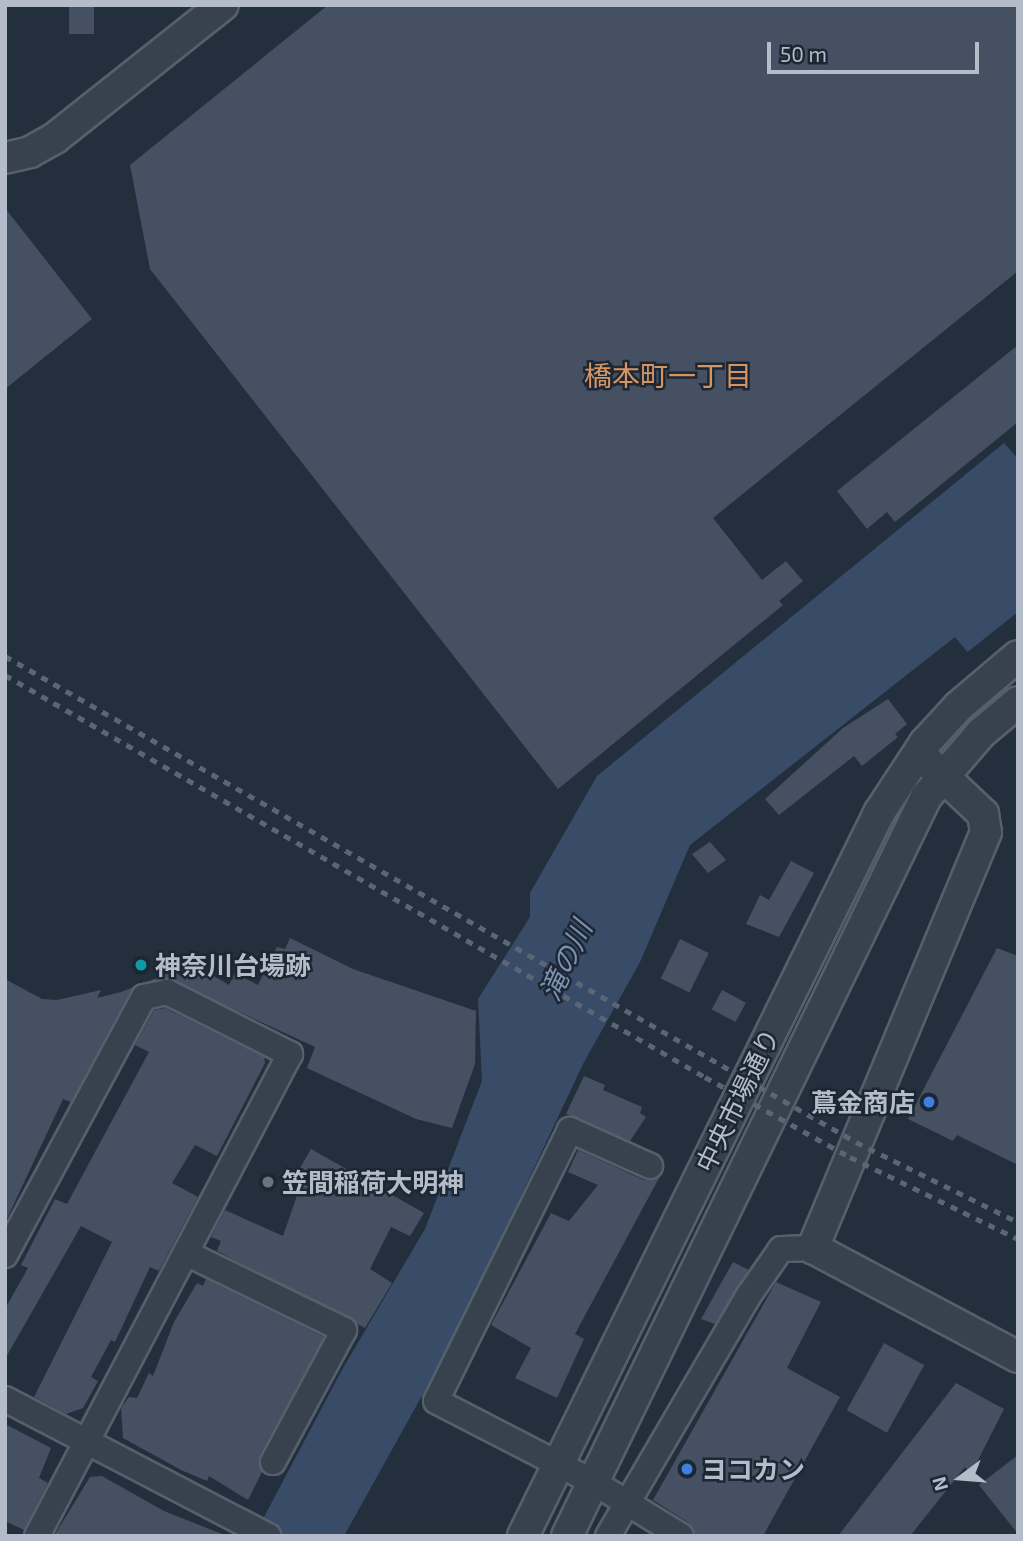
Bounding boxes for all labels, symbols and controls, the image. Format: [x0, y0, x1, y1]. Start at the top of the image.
scale bar [771, 28, 983, 72]
text: 50 m [780, 41, 827, 66]
district label: 橋本町一丁目 [584, 358, 752, 392]
water label: 滝の川 [532, 915, 598, 1005]
place label: 神奈川台場跡 [155, 949, 311, 981]
marker: 神奈川台場跡 [133, 957, 149, 973]
street label: 中央市場通り [689, 1023, 785, 1177]
place label: 蔦金商店 [811, 1086, 915, 1118]
marker: 蔦金商店 [921, 1094, 937, 1110]
place label: 笠間稲荷大明神 [282, 1166, 464, 1198]
marker: 笠間稲荷大明神 [260, 1174, 276, 1190]
north arrow [925, 1443, 995, 1513]
place label: ヨコカン [701, 1453, 805, 1485]
marker: ヨコカン [679, 1461, 695, 1477]
text: N [926, 1474, 952, 1494]

